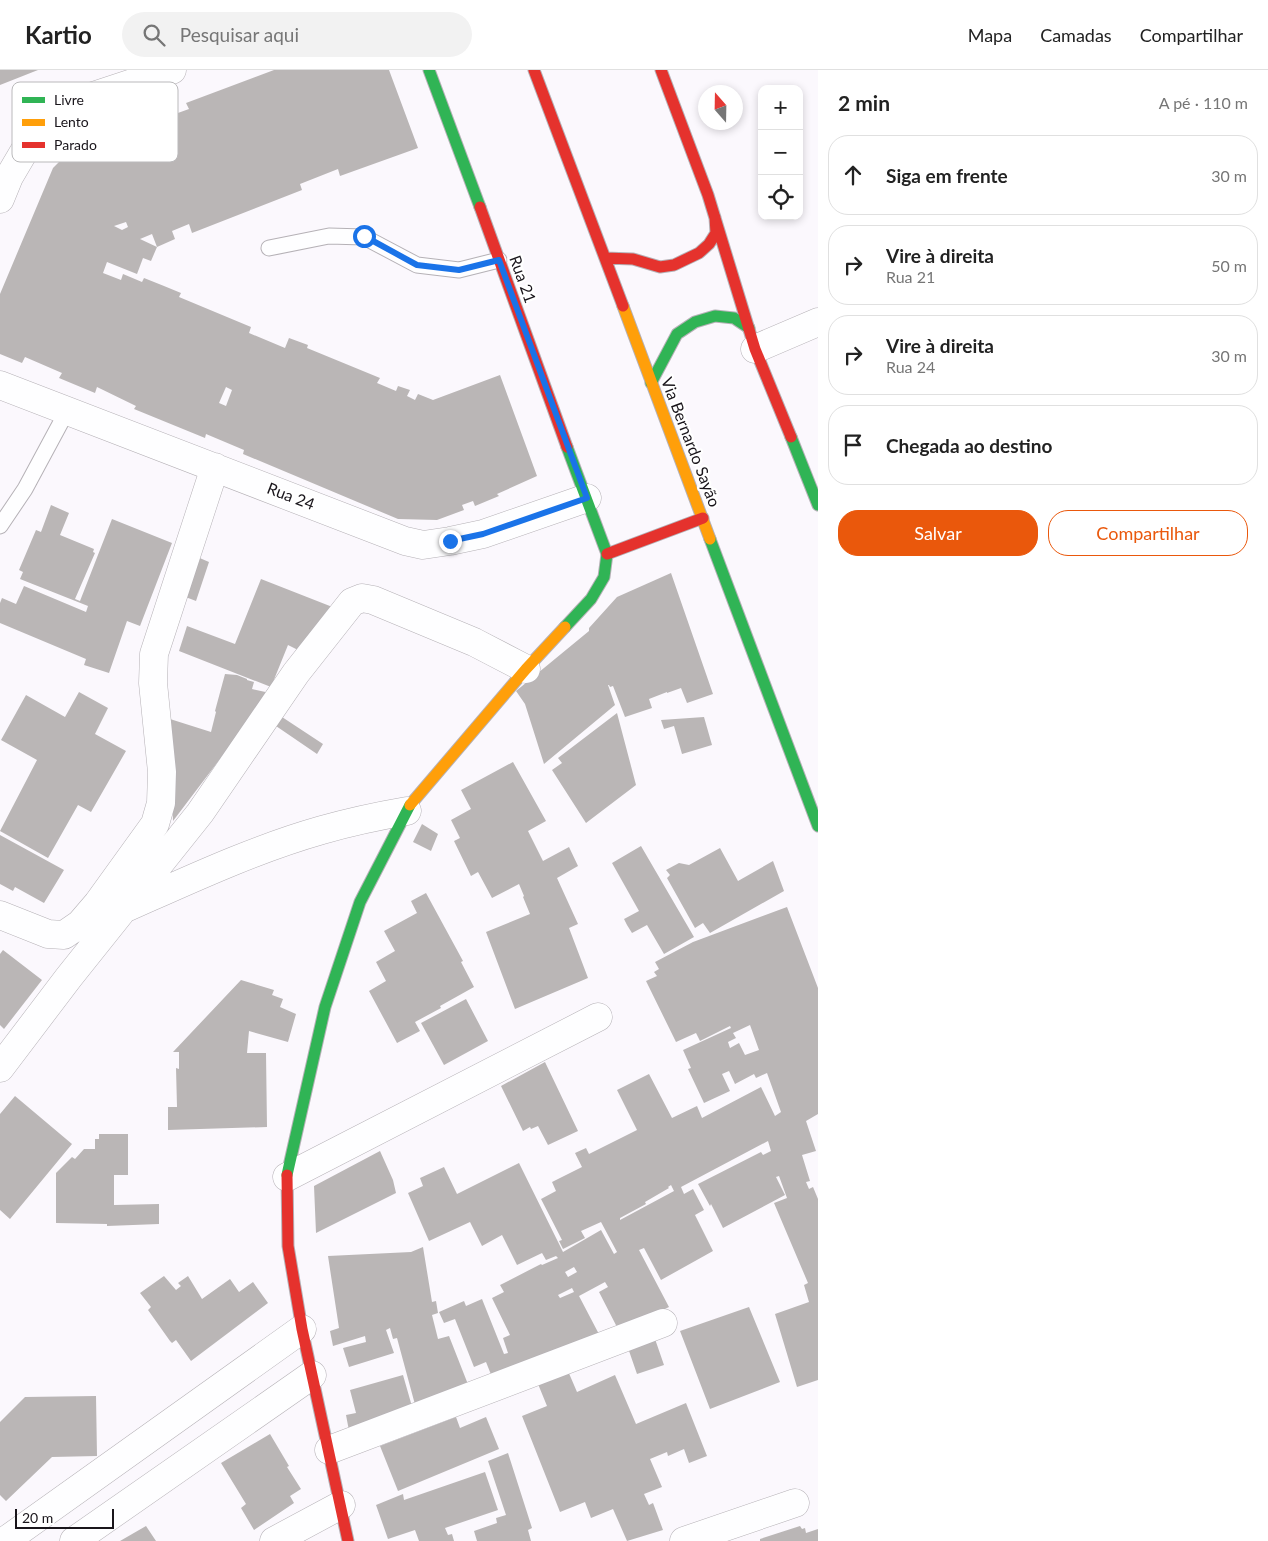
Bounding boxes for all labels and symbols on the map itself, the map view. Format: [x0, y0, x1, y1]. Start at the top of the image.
legend [12, 82, 178, 162]
north arrow [698, 85, 743, 130]
text: Livre [54, 91, 84, 108]
text: Lento [54, 113, 89, 130]
text: Parado [54, 136, 97, 153]
route start [353, 225, 376, 248]
street label: Rua 21 [506, 252, 541, 305]
street label: Via Bernardo Sayão [658, 374, 725, 509]
street label: Rua 24 [265, 478, 318, 513]
route end [439, 530, 462, 553]
scale bar [15, 1506, 114, 1529]

